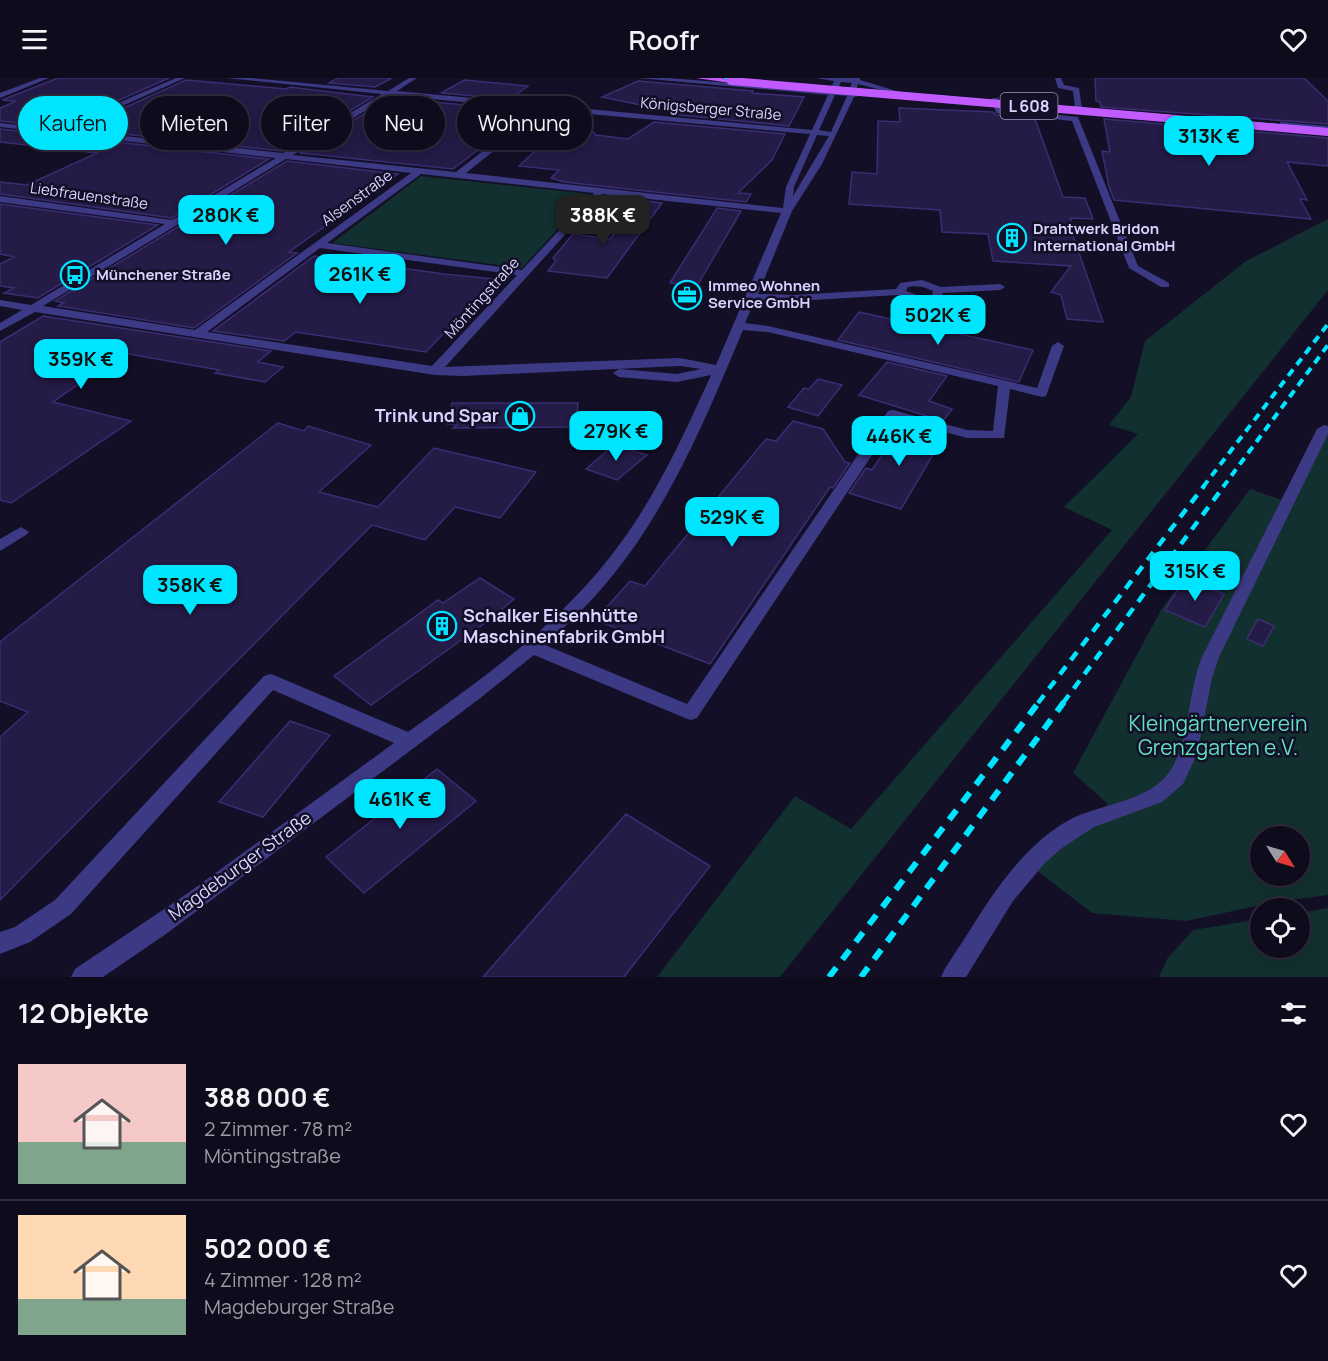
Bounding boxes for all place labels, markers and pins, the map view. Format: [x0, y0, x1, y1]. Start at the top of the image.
pin: 313K € [1160, 116, 1258, 167]
pin: 280K € [177, 195, 275, 246]
pin: 388K € [554, 195, 652, 246]
place label: Drahtwerk Bridon International GmbH [1033, 218, 1175, 256]
building icon: Drahtwerk Bridon International GmbH [996, 222, 1028, 254]
pin: 261K € [311, 254, 409, 305]
bus stop icon: Münchener Straße [59, 259, 91, 291]
place label: Münchener Straße [96, 264, 231, 285]
place label: Immeo Wohnen Service GmbH [708, 275, 820, 313]
office icon: Immeo Wohnen Service GmbH [671, 279, 703, 311]
pin: 502K € [889, 295, 987, 346]
pin: 359K € [32, 339, 130, 390]
shop icon: Trink und Spar [504, 400, 536, 432]
place label: Trink und Spar [375, 403, 499, 427]
pin: 279K € [567, 411, 665, 462]
pin: 446K € [850, 416, 948, 467]
pin: 529K € [683, 497, 781, 548]
pin: 315K € [1146, 551, 1244, 602]
pin: 358K € [141, 565, 239, 616]
place label: Schalker Eisenhütte Maschinenfabrik GmbH [463, 603, 665, 648]
building icon: Schalker Eisenhütte Maschinenfabrik GmbH [426, 610, 458, 642]
pin: 461K € [351, 779, 449, 830]

